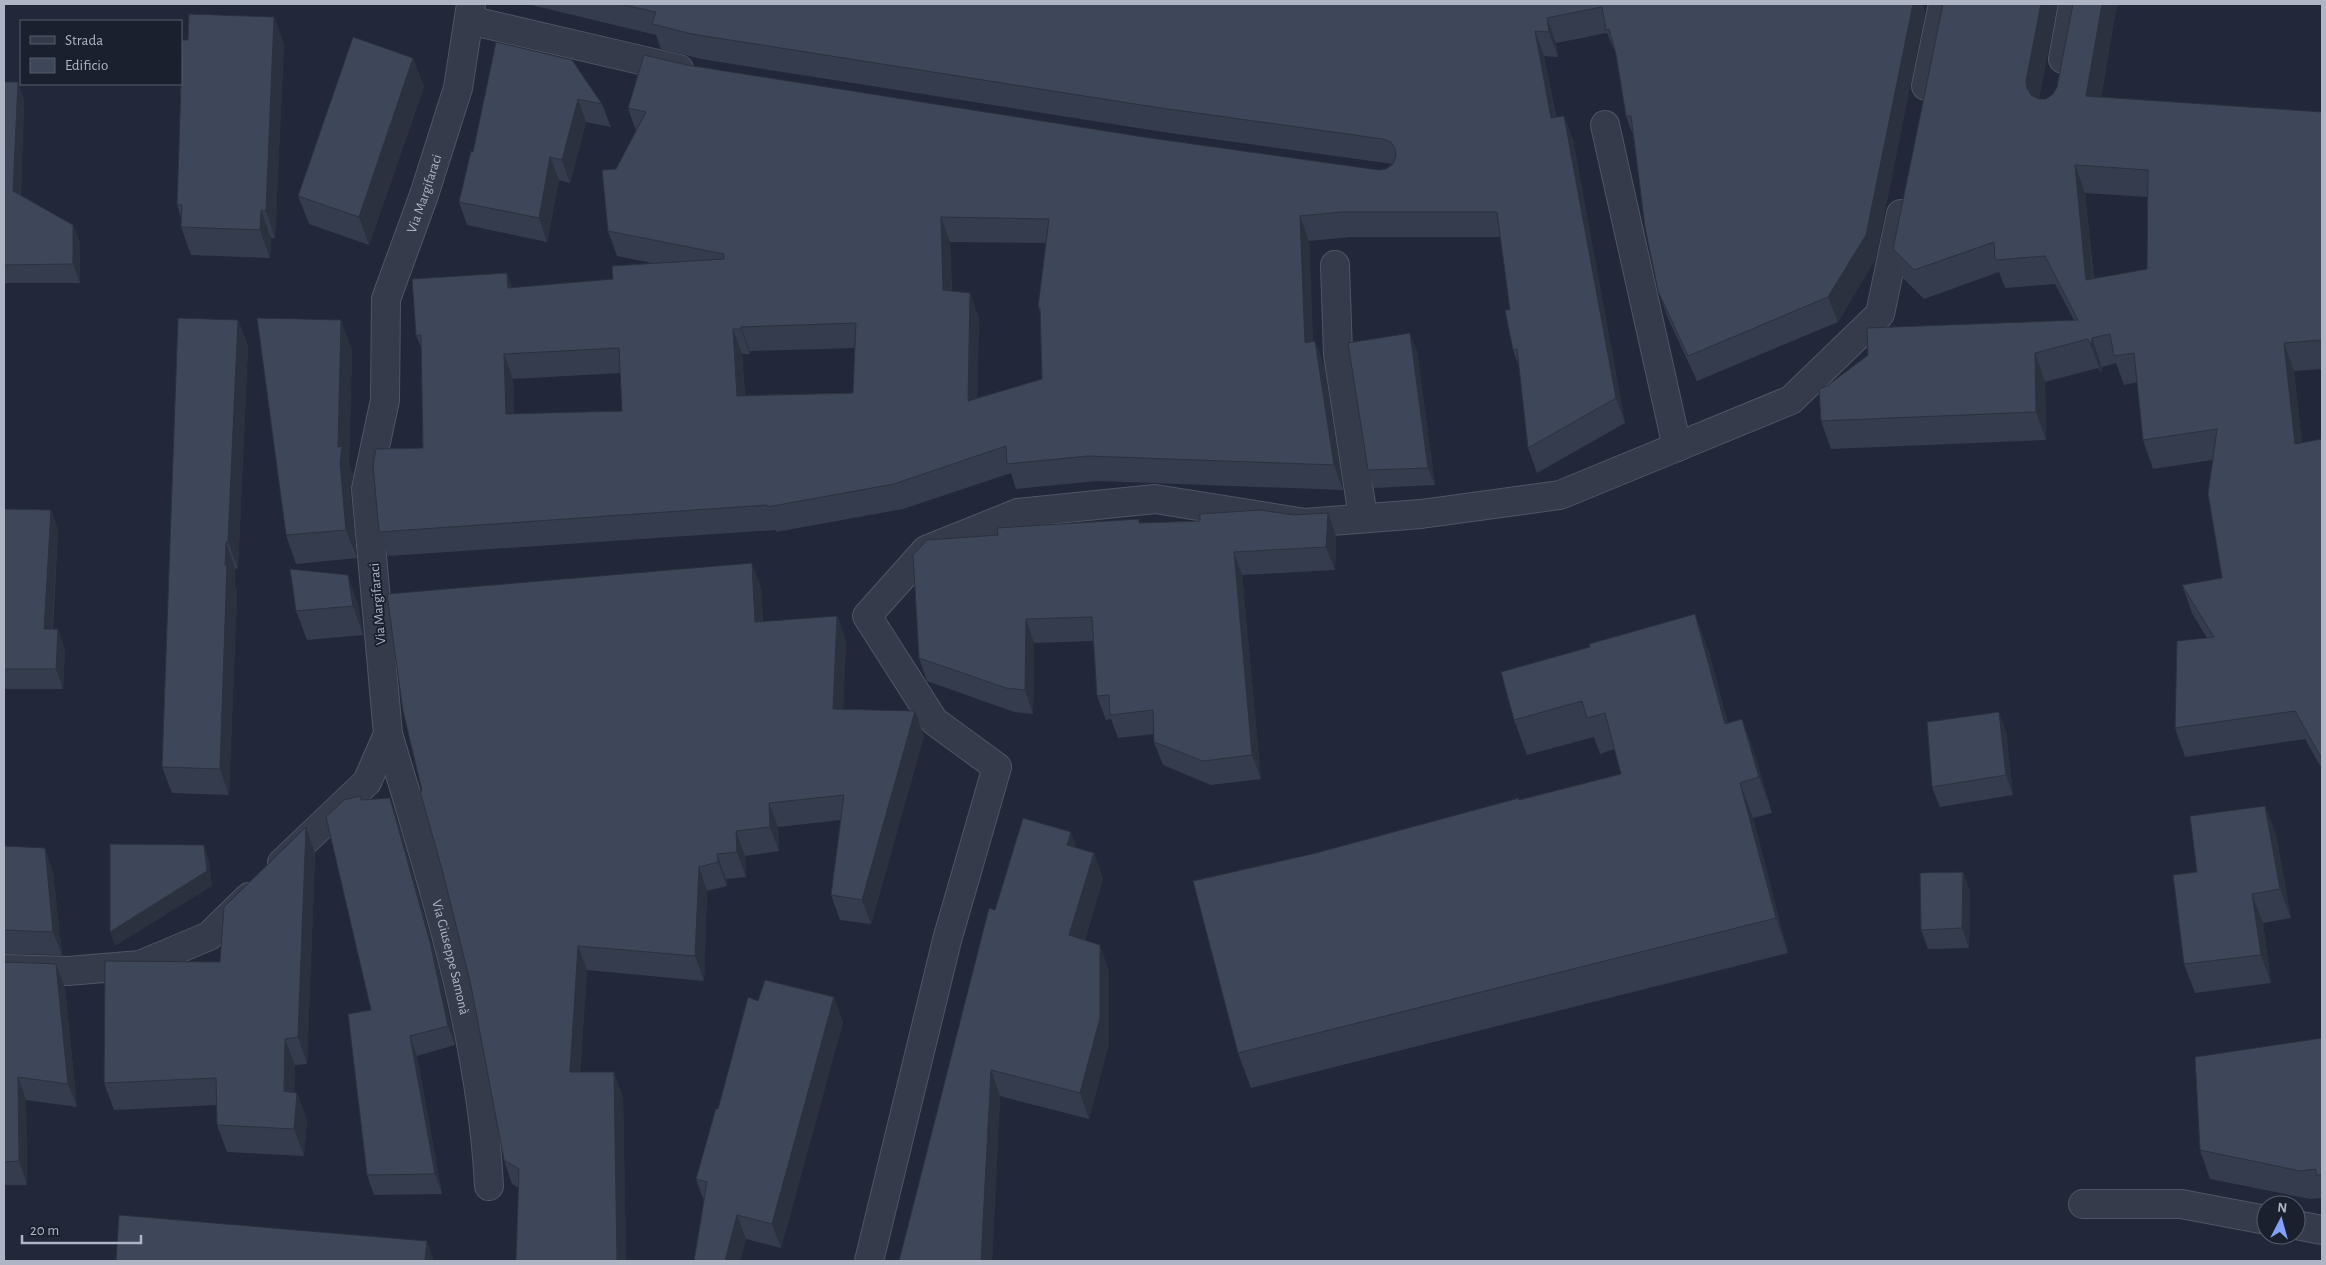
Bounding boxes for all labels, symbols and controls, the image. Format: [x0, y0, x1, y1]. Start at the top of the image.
legend [20, 20, 182, 85]
text: Strada [65, 33, 103, 48]
text: Edificio [65, 58, 108, 73]
street label: Via Margifaraci [405, 153, 445, 235]
street label: Via Margifaraci [367, 562, 389, 645]
street label: Via Giuseppe Samonà [429, 898, 471, 1017]
north arrow [2256, 1195, 2306, 1245]
text: N [2277, 1201, 2288, 1216]
scale bar [22, 1212, 141, 1244]
text: 20 m [30, 1223, 59, 1238]

